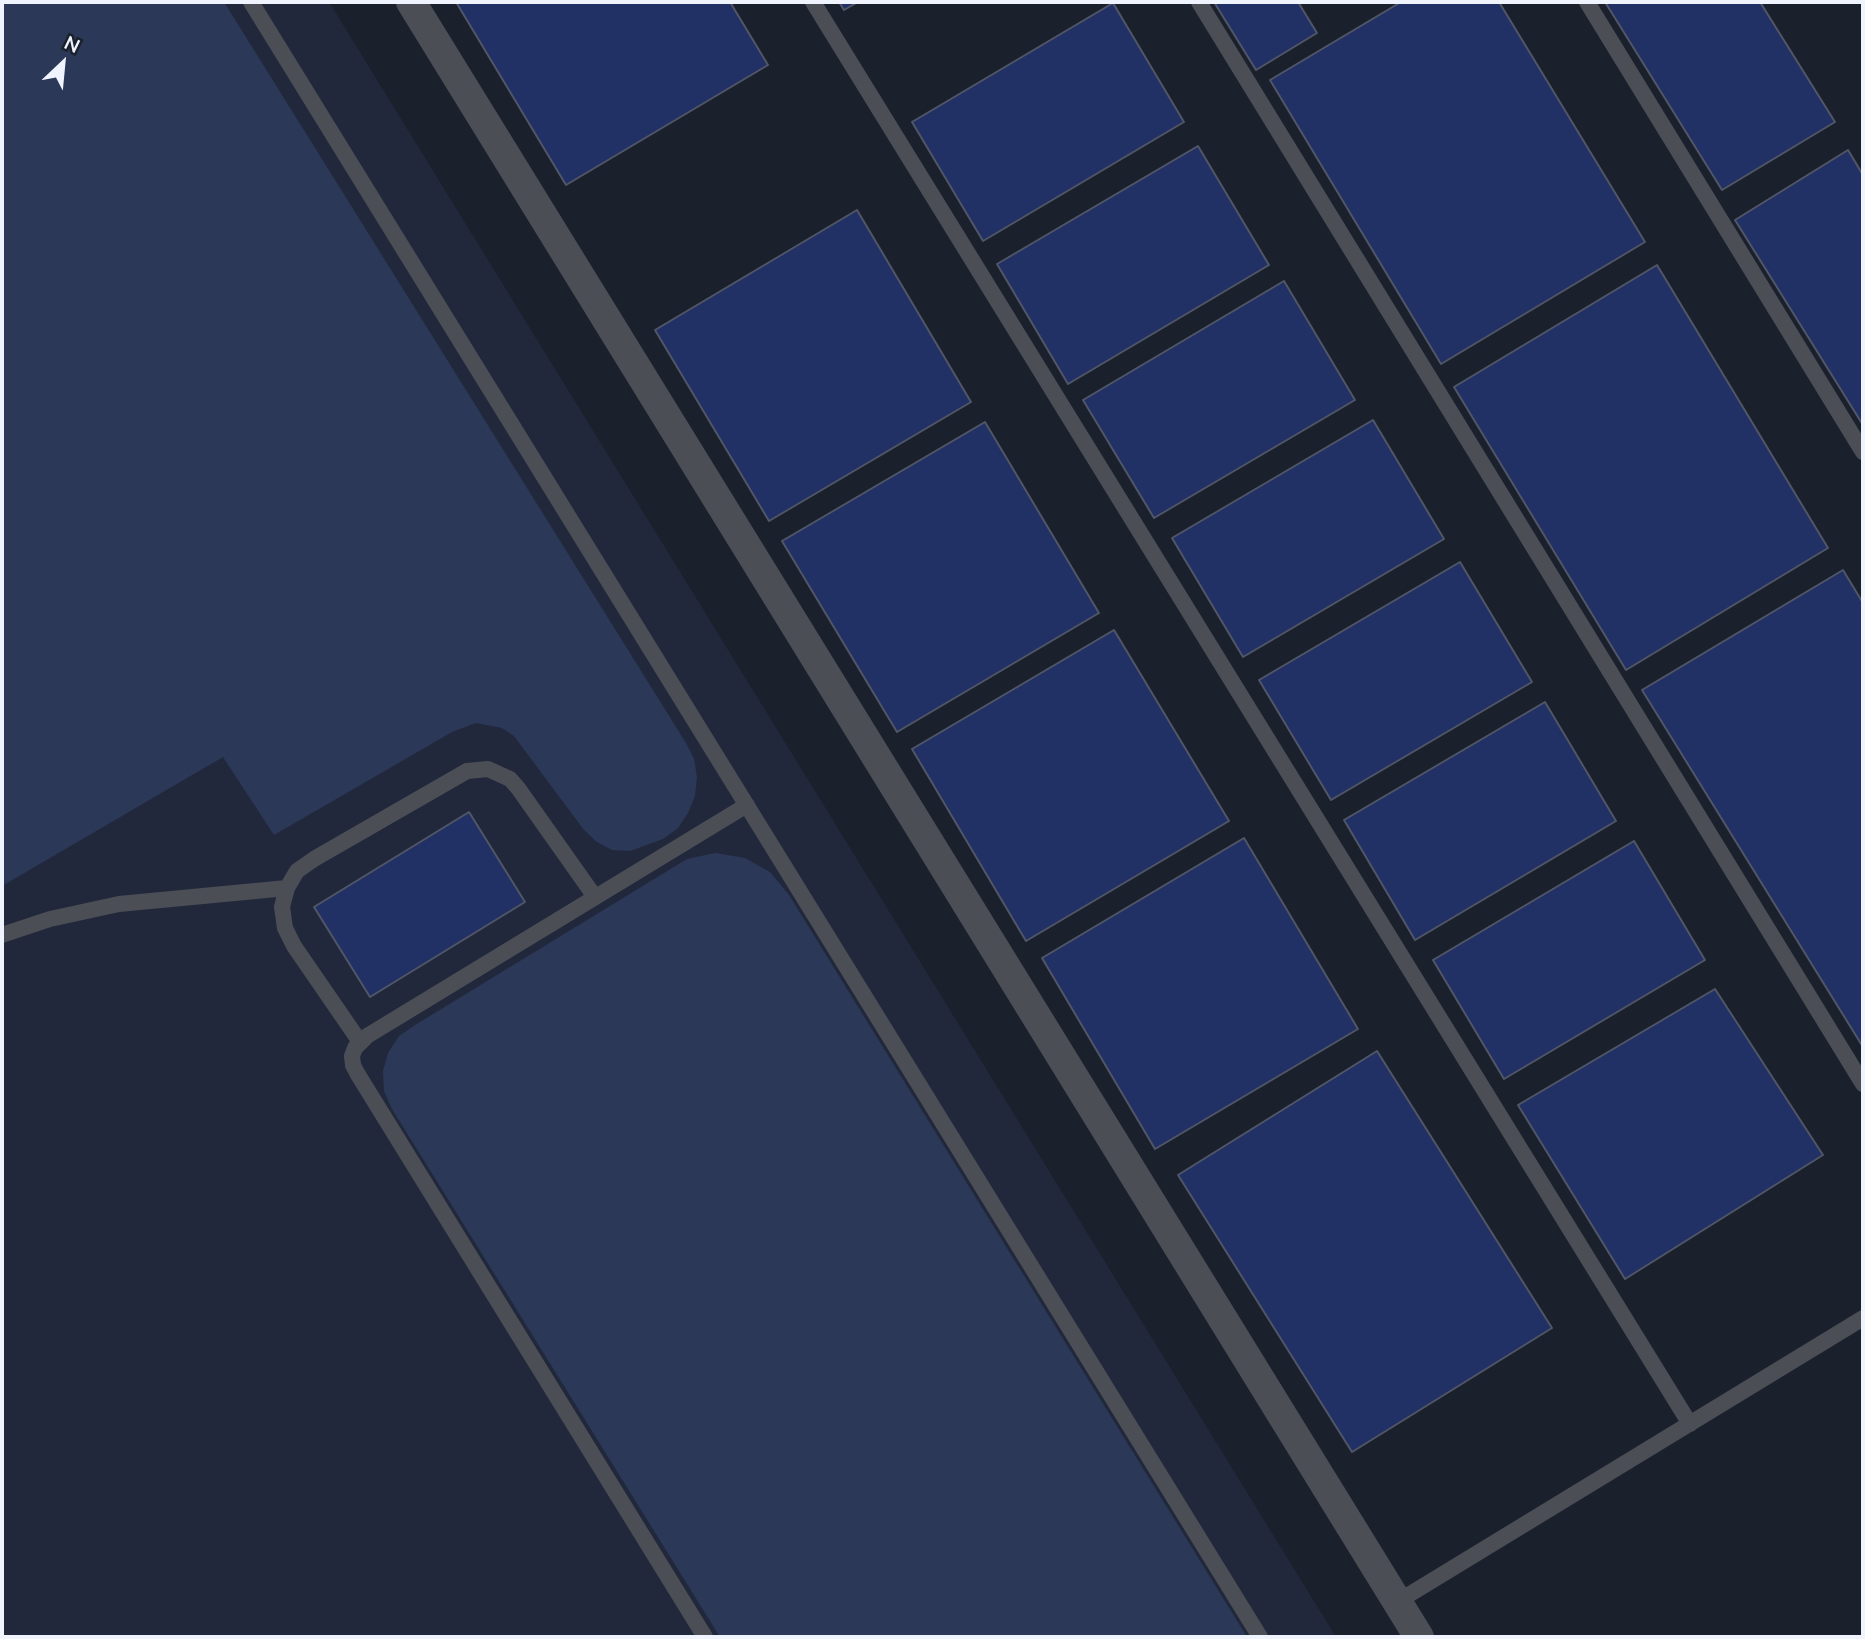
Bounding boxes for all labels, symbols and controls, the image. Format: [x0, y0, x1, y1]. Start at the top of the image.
north arrow [28, 28, 98, 98]
text: N [60, 30, 84, 58]

